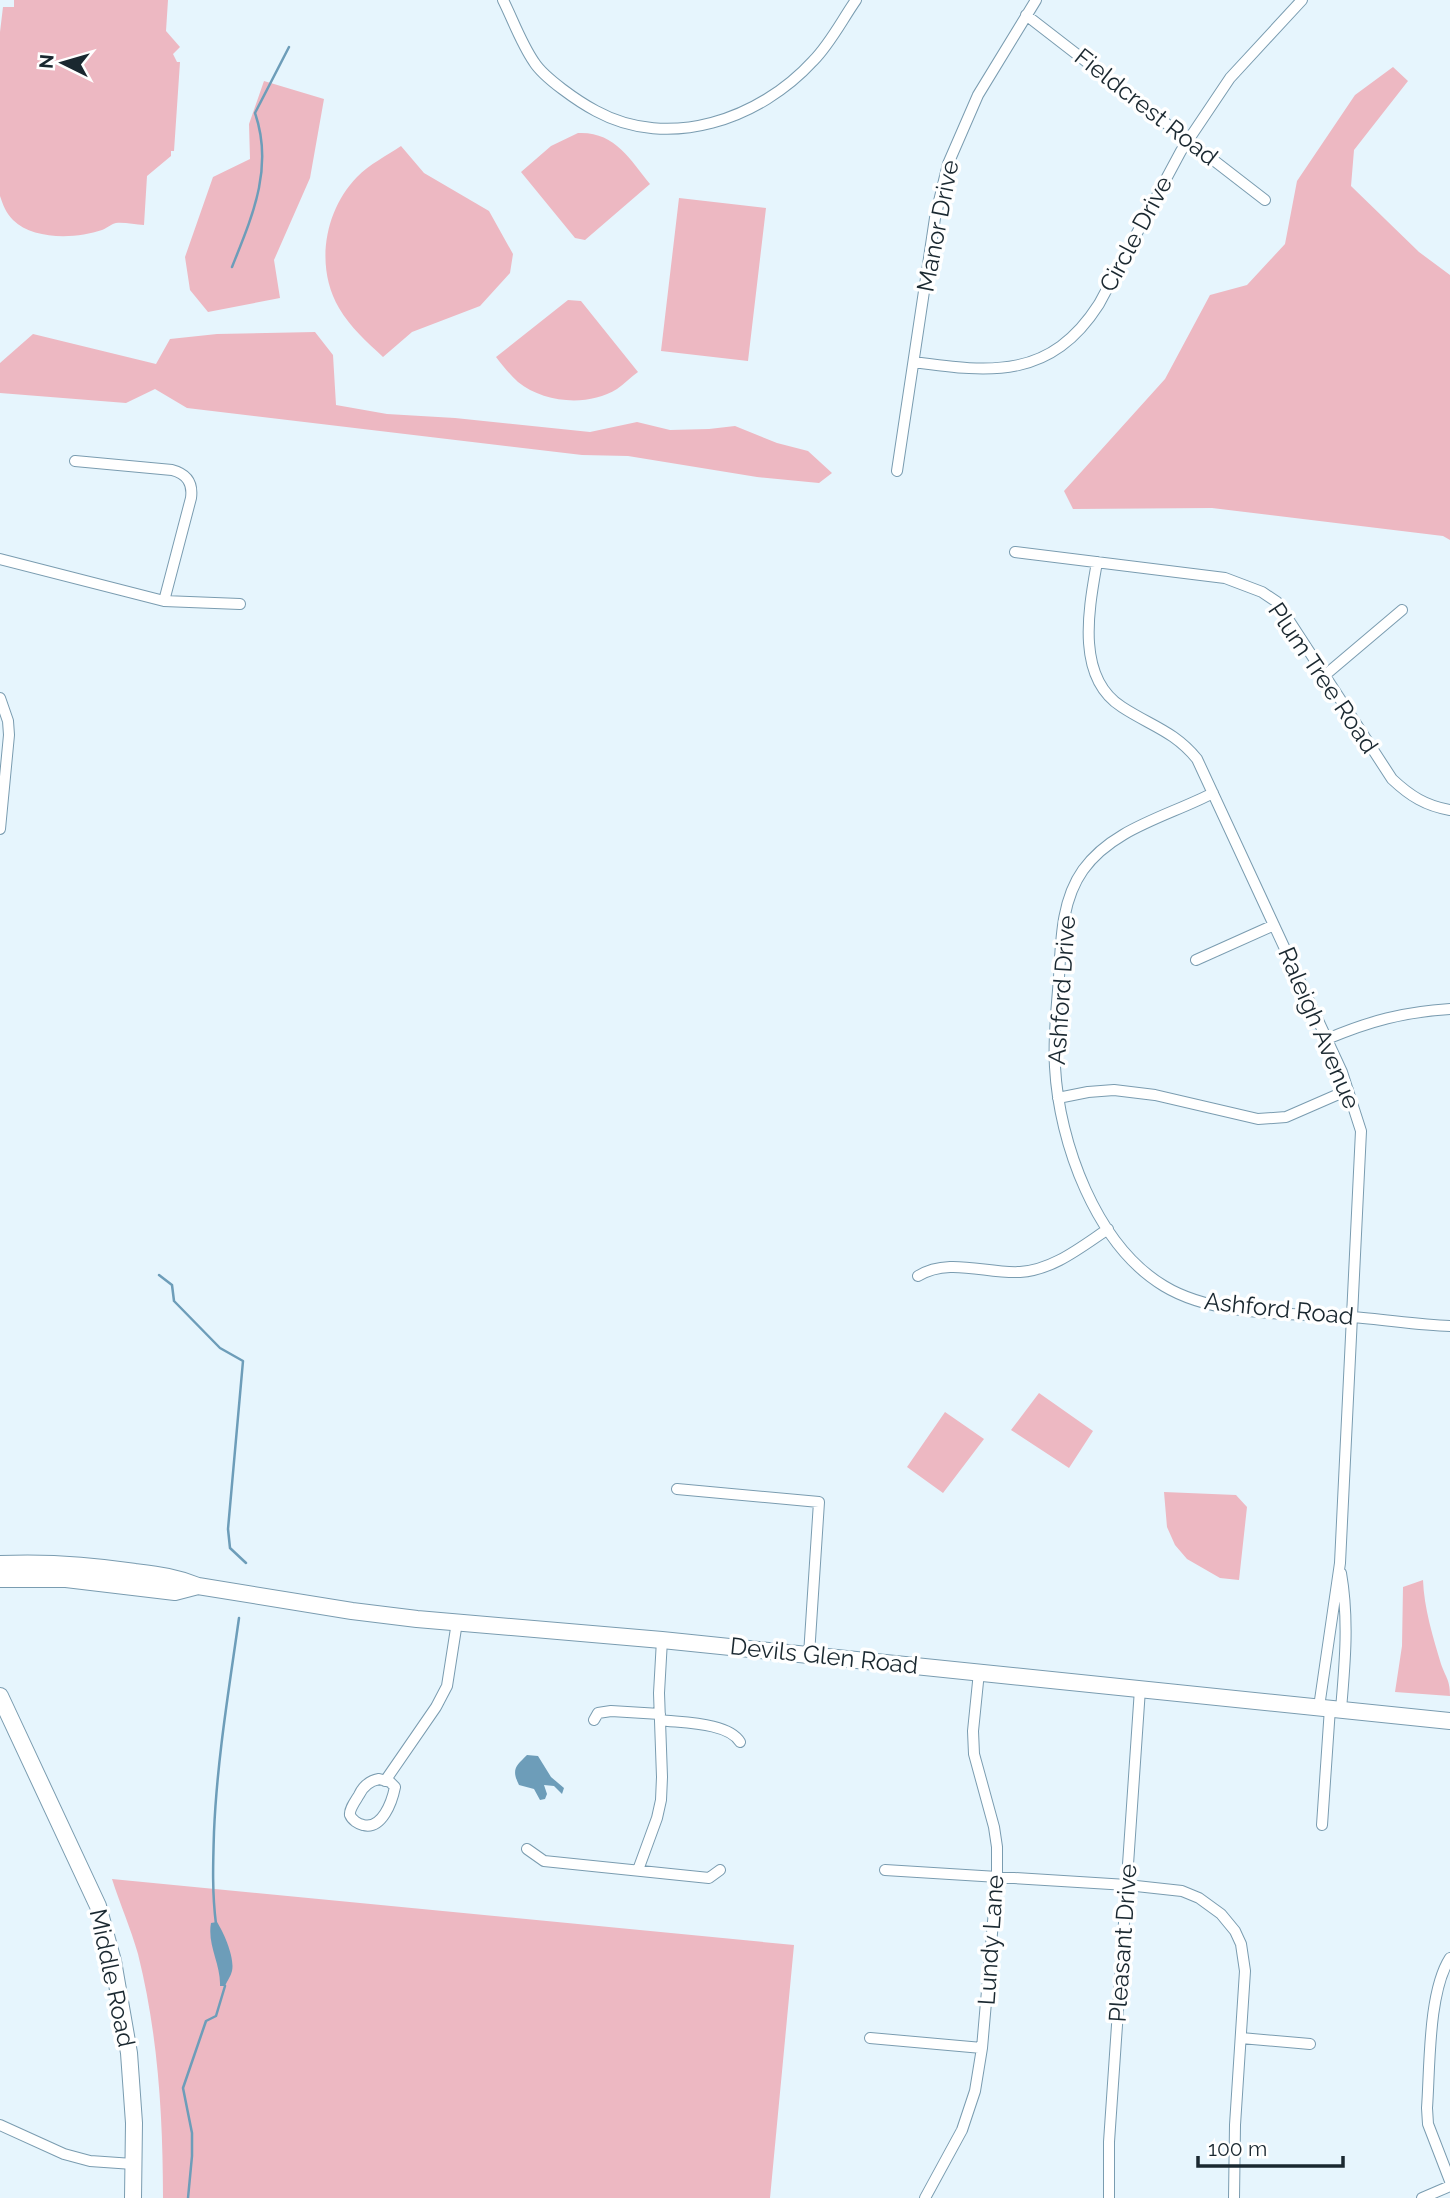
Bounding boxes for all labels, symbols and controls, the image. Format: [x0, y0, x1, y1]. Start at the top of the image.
north arrow [28, 28, 98, 98]
street label: Fieldcrest Road [1069, 42, 1224, 171]
text: N [34, 53, 58, 70]
street label: Manor Drive [911, 158, 964, 294]
street label: Circle Drive [1093, 171, 1178, 297]
street label: Plum Tree Road [1262, 597, 1385, 759]
street label: Ashford Drive [1042, 914, 1081, 1066]
street label: Raleigh Avenue [1272, 943, 1367, 1113]
street label: Ashford Road [1203, 1286, 1355, 1331]
street label: Devils Glen Road [729, 1631, 919, 1680]
street label: Pleasant Drive [1103, 1863, 1142, 2023]
street label: Lundy Lane [971, 1874, 1010, 2006]
street label: Middle Road [84, 1906, 141, 2050]
scale bar [1198, 2124, 1343, 2168]
text: 100 m [1208, 2136, 1267, 2161]

